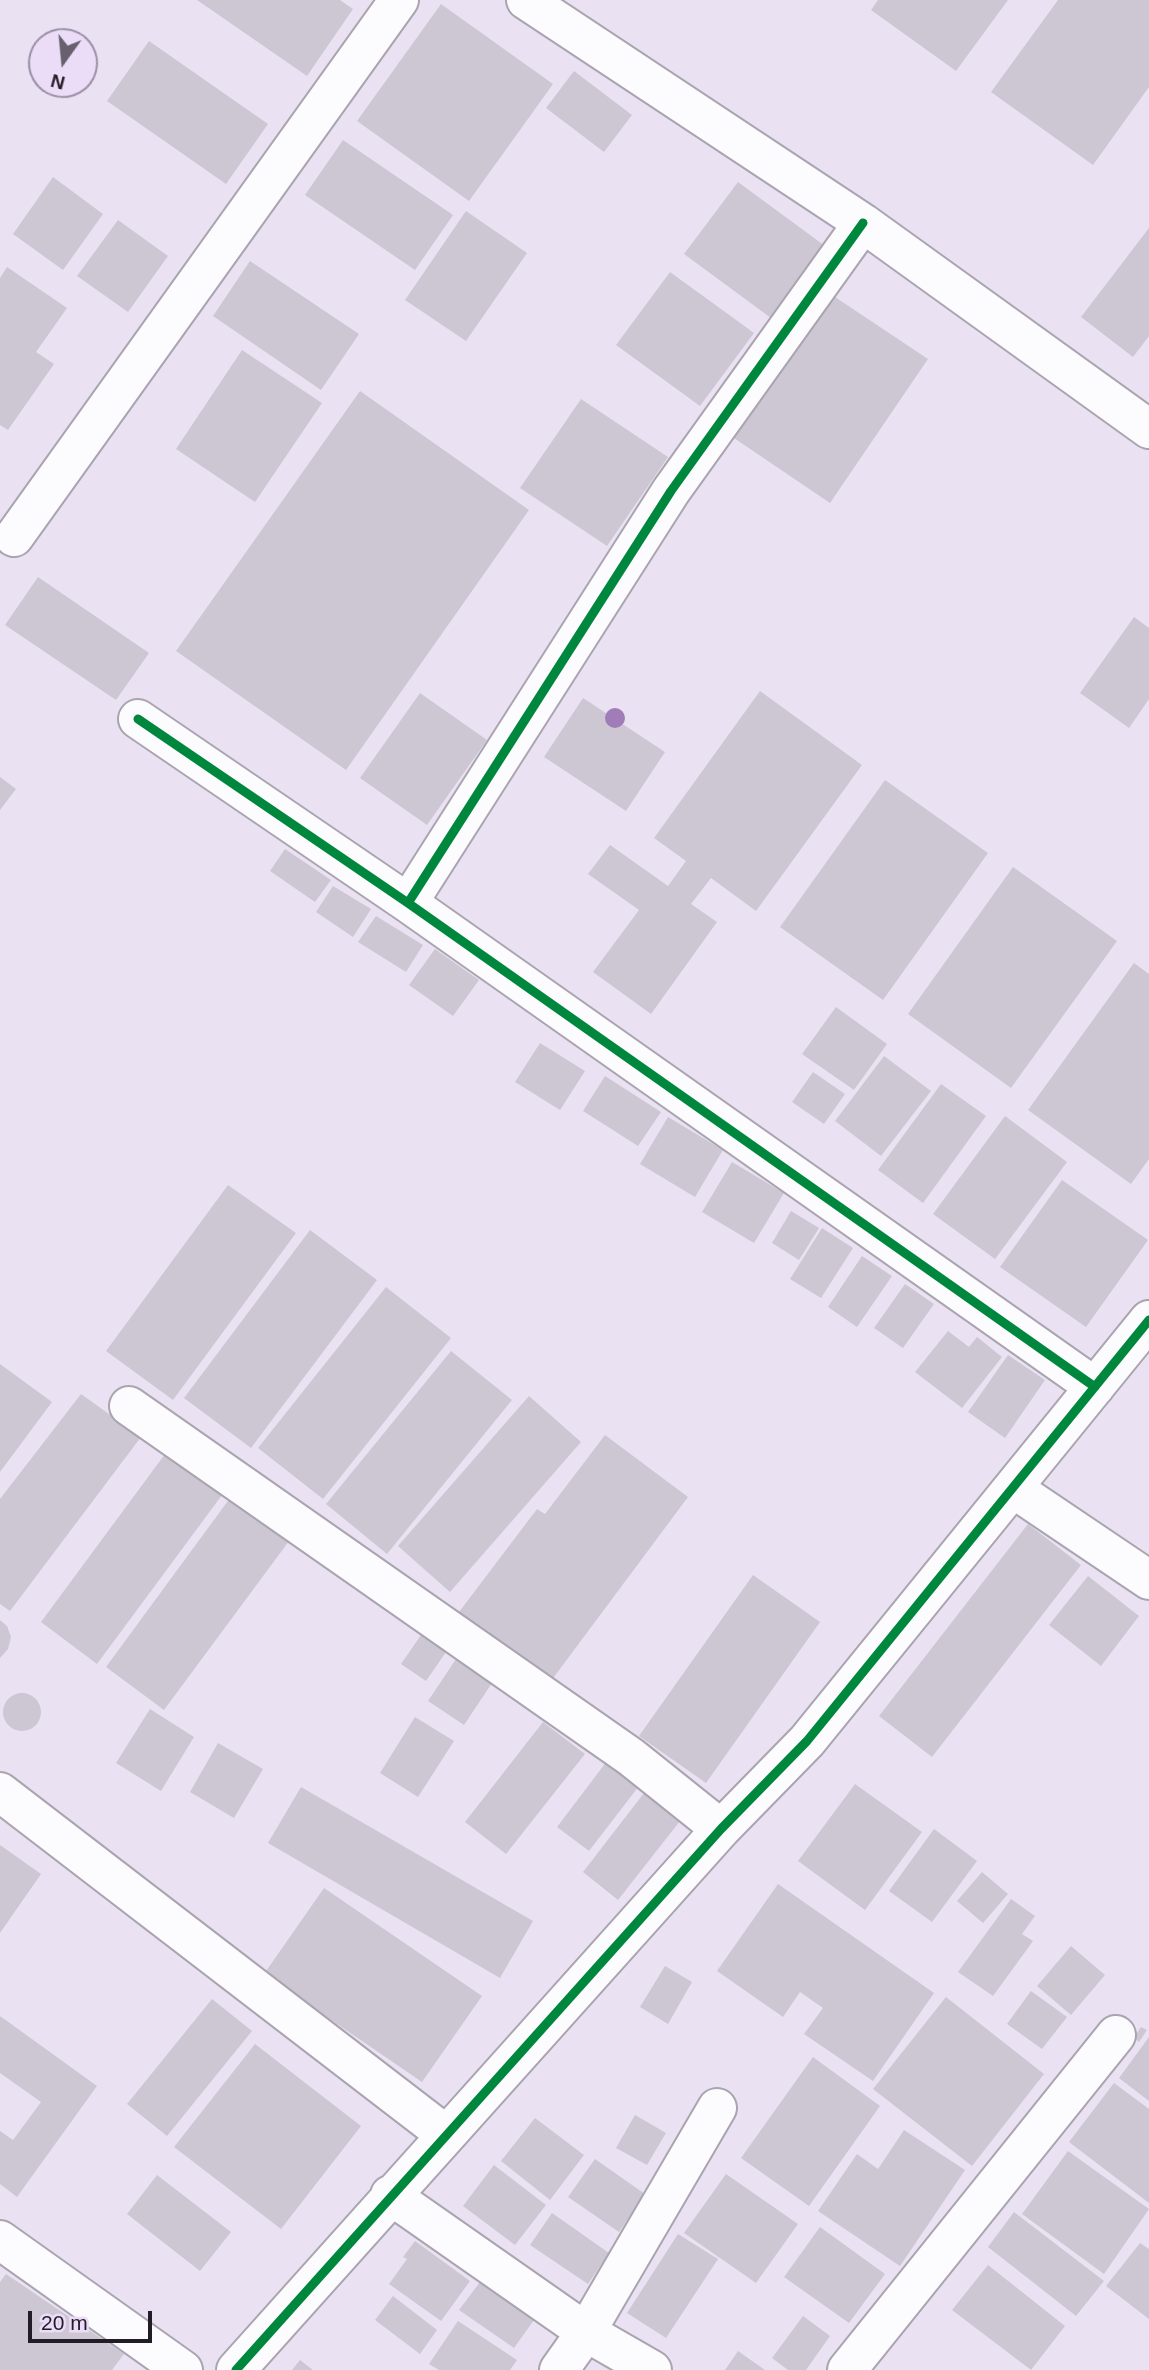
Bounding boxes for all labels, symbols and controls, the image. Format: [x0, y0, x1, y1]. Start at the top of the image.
north arrow [28, 28, 98, 98]
text: N [49, 70, 67, 94]
scale bar [32, 2296, 156, 2340]
text: 20 m [41, 2311, 88, 2334]

